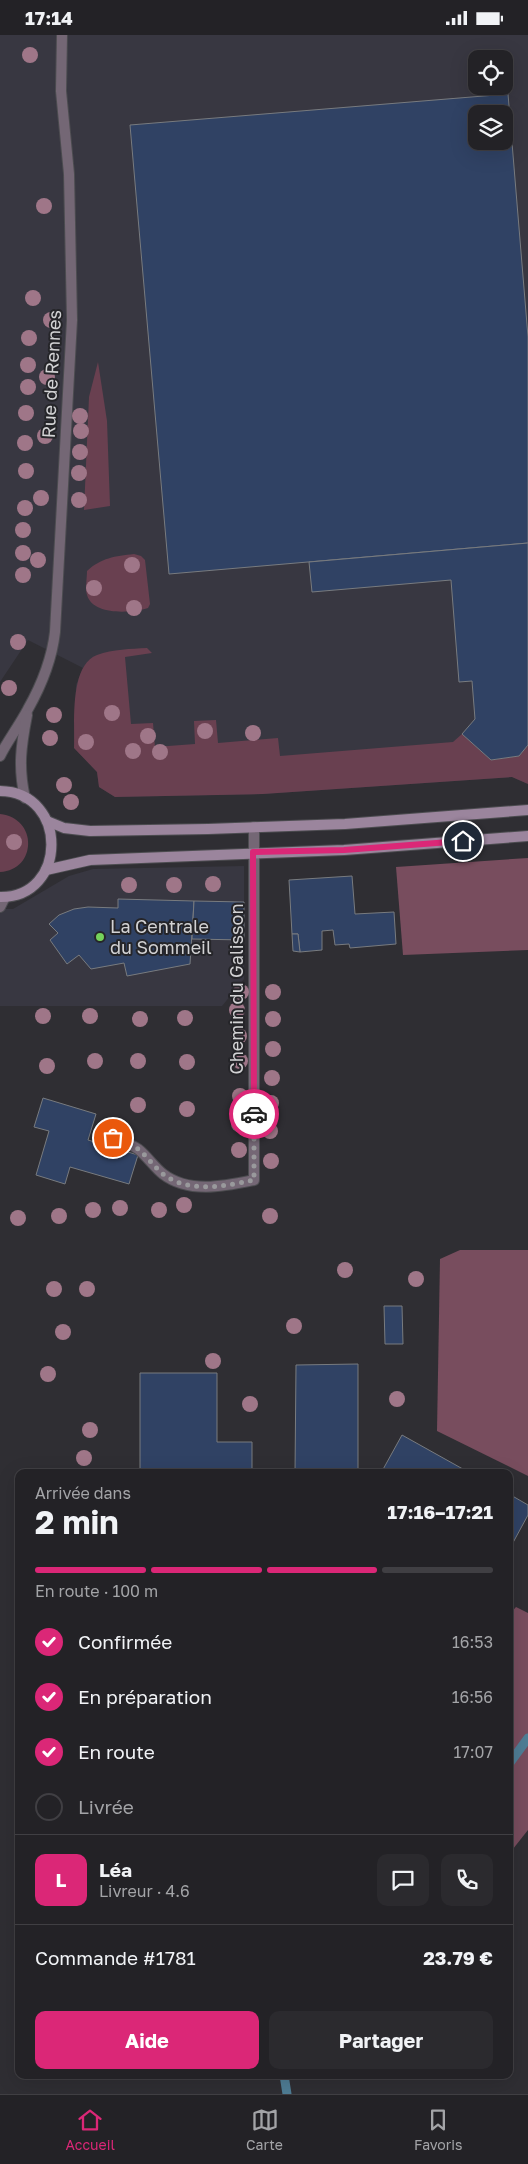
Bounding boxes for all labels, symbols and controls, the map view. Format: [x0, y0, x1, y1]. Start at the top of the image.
text: 17:14 [25, 6, 73, 29]
map controls [468, 50, 513, 150]
button: locate [468, 50, 513, 95]
button: layers [468, 105, 513, 150]
street label: Rue de Rennes [37, 309, 65, 439]
pin [442, 820, 484, 862]
icon: home [449, 827, 477, 855]
street label: Chemin du Galisson [225, 904, 247, 1074]
place label: La Centrale du Sommeil [110, 915, 212, 958]
marker: La Centrale du Sommeil [94, 931, 106, 943]
courier [229, 1089, 279, 1139]
icon: car [240, 1100, 268, 1128]
pin [92, 1117, 134, 1159]
icon: bag [99, 1124, 127, 1152]
text: Arrivée dans [35, 1483, 131, 1503]
text: 17:16–17:21 [387, 1500, 493, 1523]
text: 2 min [35, 1503, 119, 1541]
text: En route · 100 m [35, 1581, 158, 1601]
icon: check [35, 1628, 63, 1656]
text: Confirmée [78, 1630, 172, 1653]
text: 16:53 [452, 1632, 493, 1652]
icon: check [35, 1683, 63, 1711]
text: En préparation [78, 1685, 212, 1708]
text: 16:56 [452, 1687, 493, 1707]
icon: check [35, 1738, 63, 1766]
text: En route [78, 1740, 155, 1763]
text: 17:07 [454, 1742, 493, 1762]
text: Livrée [78, 1795, 134, 1818]
button: chat [377, 1854, 429, 1906]
button: phone [441, 1854, 493, 1906]
text: Léa [99, 1858, 132, 1881]
text: L [56, 1868, 66, 1891]
text: Livreur · 4.6 [99, 1881, 190, 1901]
text: Commande #1781 [35, 1946, 196, 1969]
text: 23.79 € [423, 1946, 493, 1969]
button: Aide [35, 2011, 259, 2069]
button: Partager [269, 2011, 493, 2069]
tab: Accueil [66, 2106, 115, 2153]
tab: Carte [246, 2106, 283, 2153]
tab: Favoris [414, 2106, 462, 2153]

